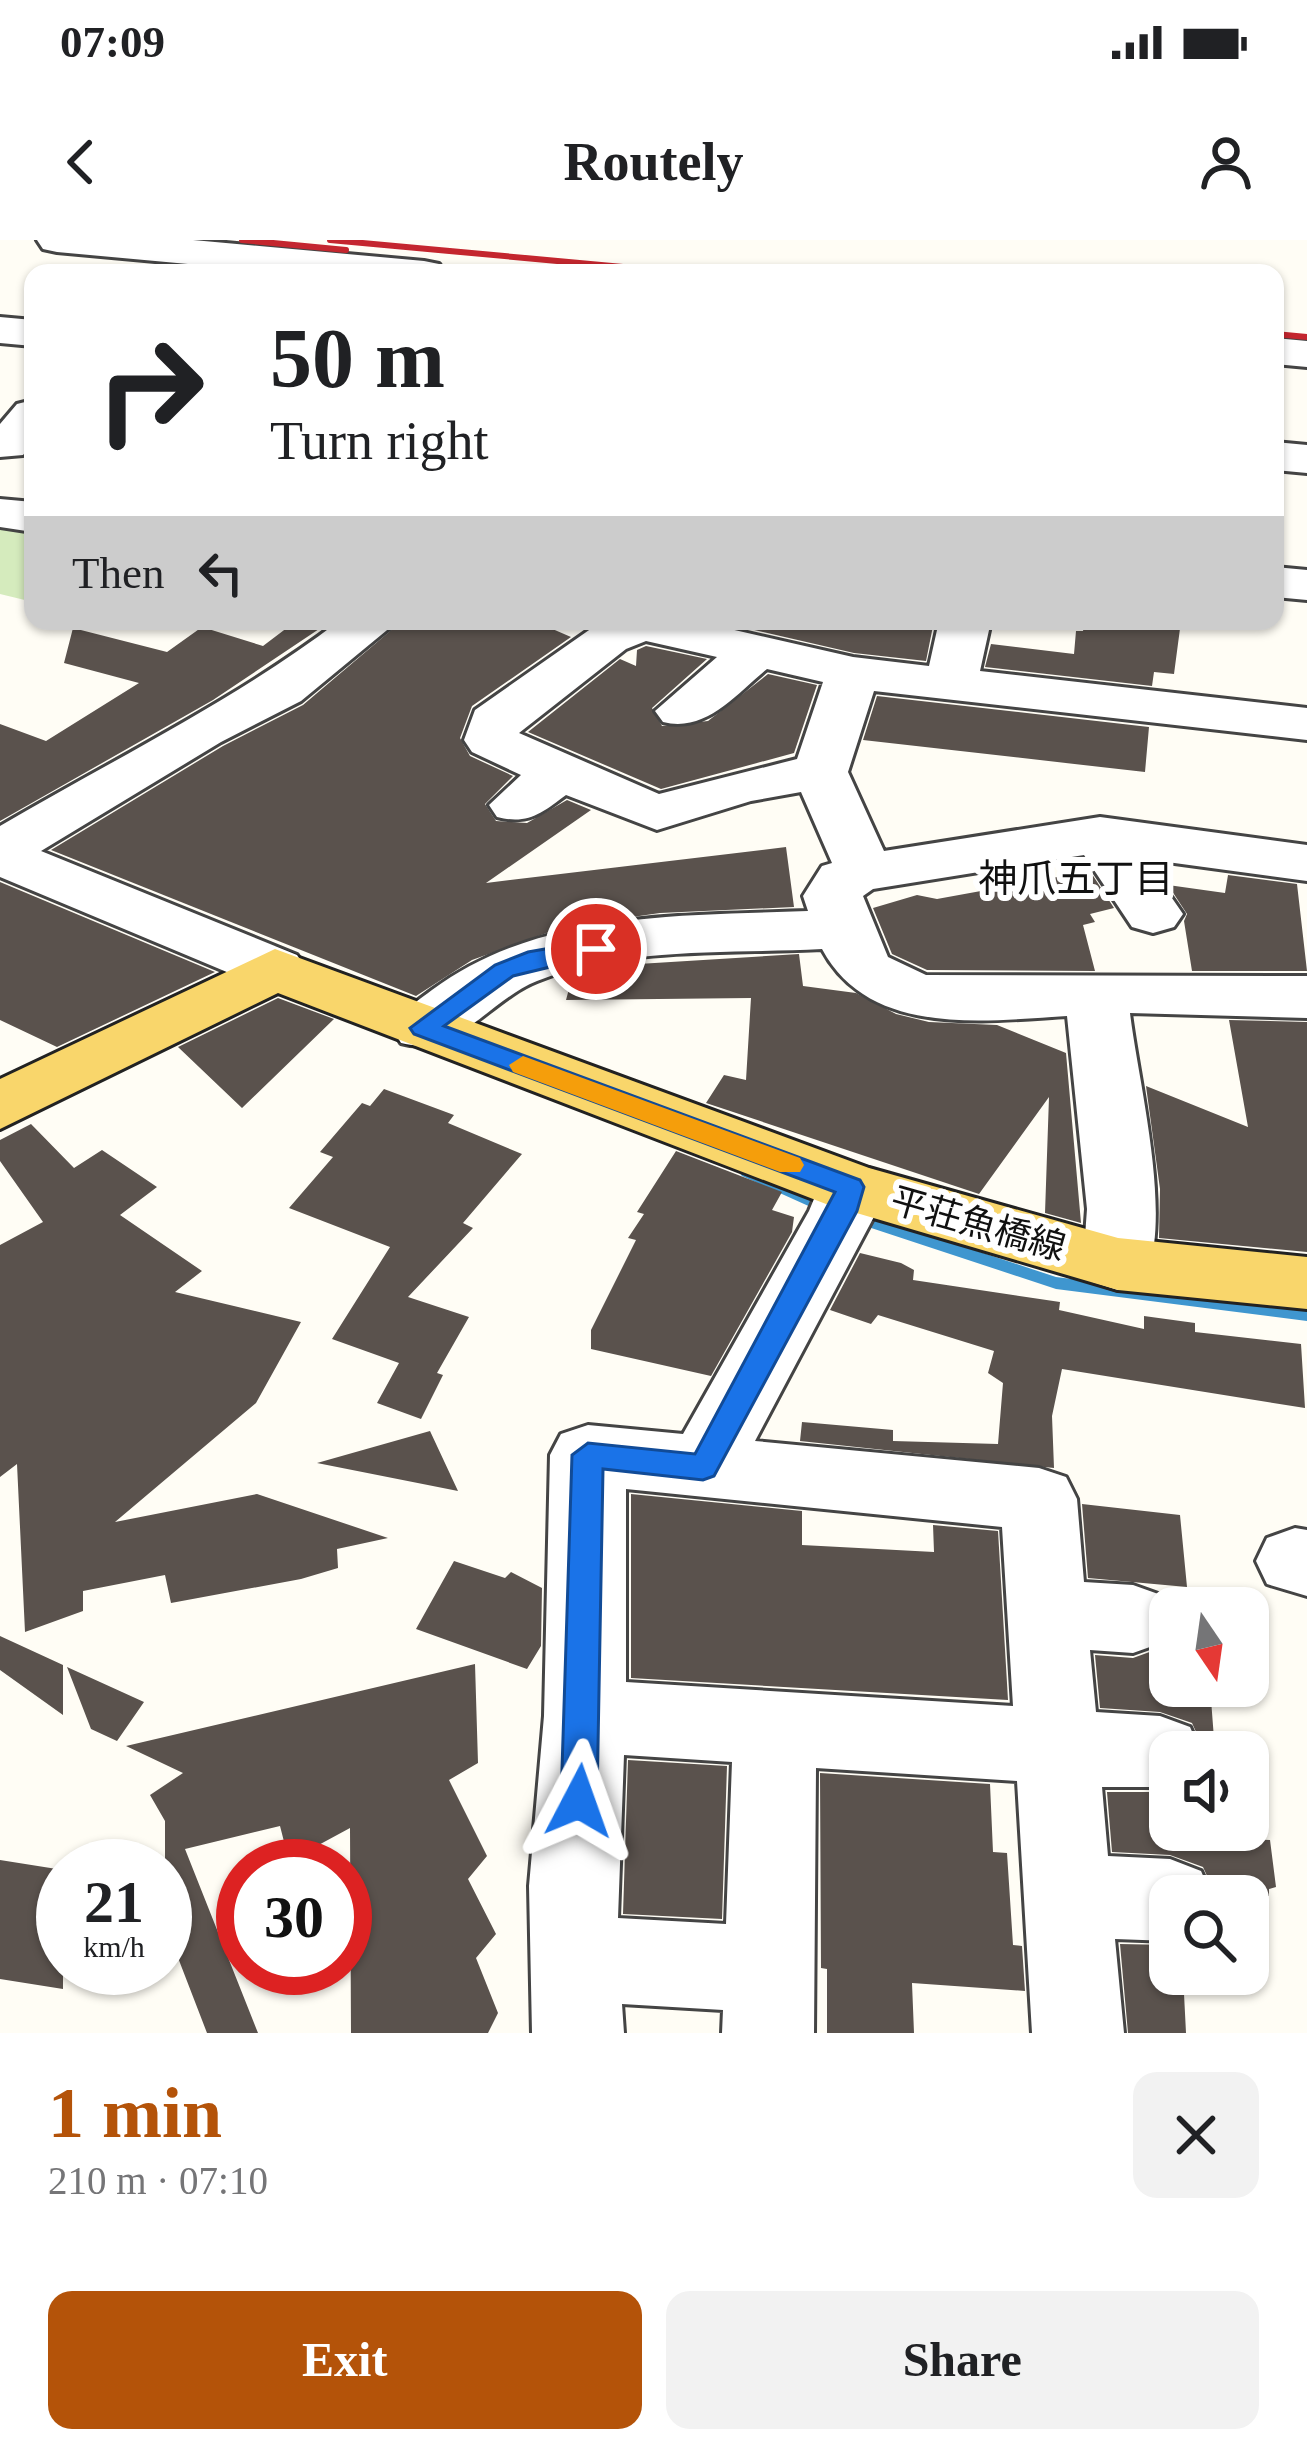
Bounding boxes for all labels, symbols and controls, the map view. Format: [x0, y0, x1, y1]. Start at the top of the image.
text: 07:09 [60, 17, 165, 67]
icon: back [48, 129, 114, 195]
icon: person [1193, 129, 1259, 195]
text: Routely [564, 132, 743, 192]
icon: right [72, 312, 228, 468]
text: 50 m [270, 312, 445, 405]
text: Turn right [270, 411, 489, 471]
icon: left [188, 540, 254, 606]
text: Then [72, 548, 164, 598]
district label: 神爪五丁目 [978, 857, 1174, 900]
pin [545, 898, 647, 1000]
icon: arrive [563, 916, 629, 982]
street label: 平荘魚橋線 [886, 1180, 1070, 1268]
north arrow [1149, 1587, 1269, 1707]
map controls [1149, 1587, 1269, 1995]
button: sound [1149, 1731, 1269, 1851]
position arrow [516, 1738, 642, 1864]
speed limit sign: 30 [216, 1839, 372, 1995]
text: 21 [84, 1869, 144, 1935]
button: search [1149, 1875, 1269, 1995]
text: km/h [83, 1930, 145, 1963]
button: close [1133, 2072, 1259, 2198]
text: 1 min [48, 2073, 222, 2153]
text: 210 m · 07:10 [48, 2159, 268, 2202]
button: Exit [48, 2291, 642, 2429]
button: Share [666, 2291, 1259, 2429]

